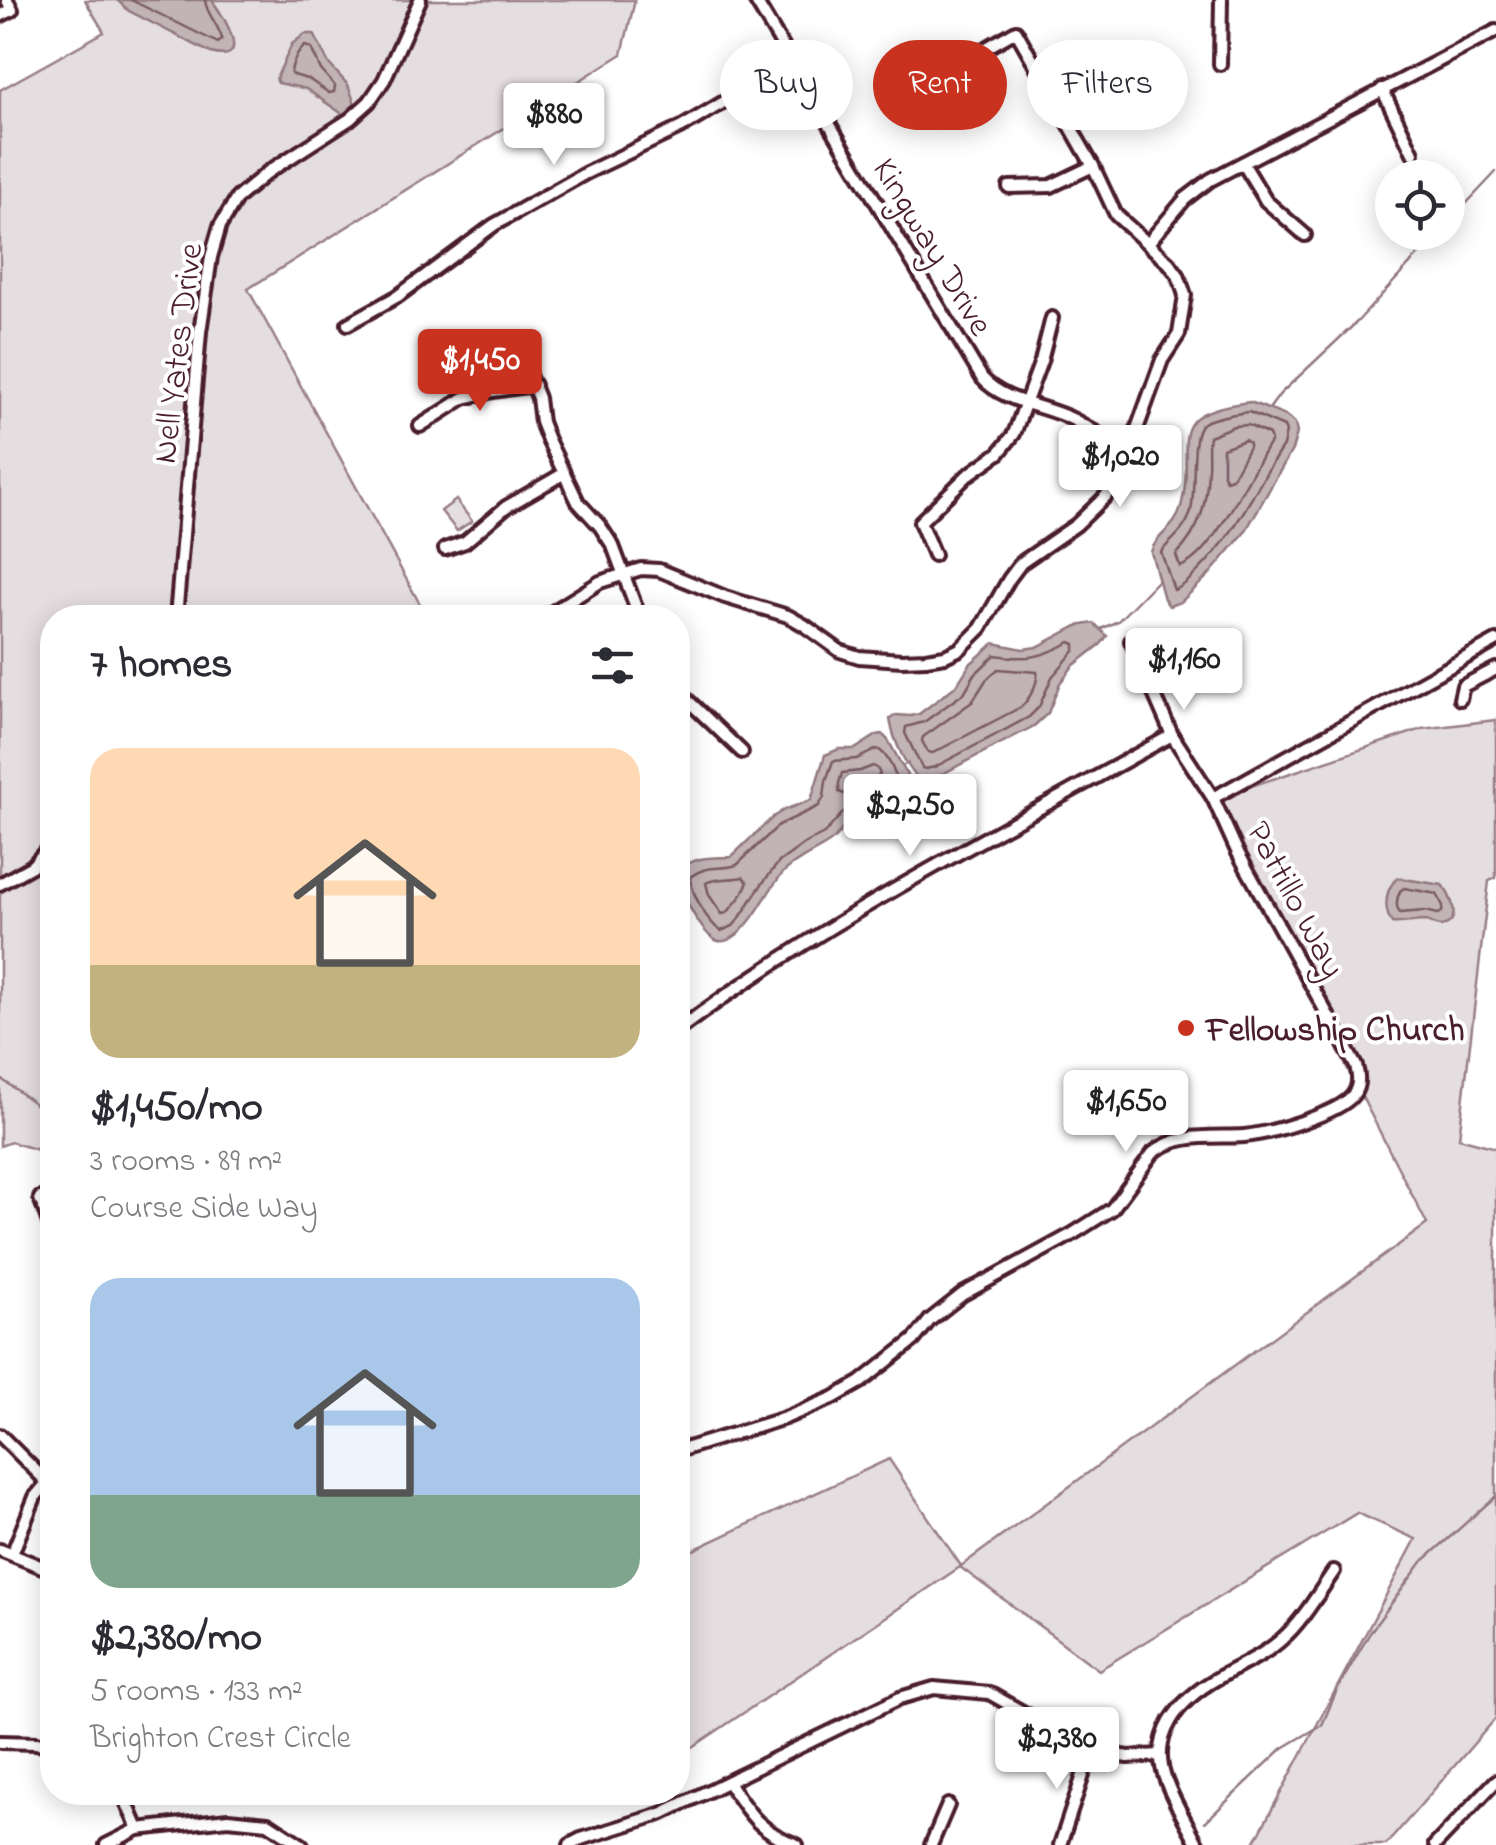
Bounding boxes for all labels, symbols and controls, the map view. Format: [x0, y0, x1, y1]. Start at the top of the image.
chip: Buy [720, 40, 853, 130]
chip: Rent [873, 40, 1007, 130]
chip: Filters [1027, 40, 1188, 130]
pin: $880 [495, 83, 613, 168]
text: $880 [525, 92, 583, 139]
street label: Kingway Drive [858, 149, 1004, 347]
map controls [1375, 160, 1465, 250]
button: locate [1375, 160, 1465, 250]
street label: Nell Yates Drive [141, 240, 218, 467]
pin: $1,450 [399, 329, 561, 414]
text: $1,450 [440, 338, 520, 385]
pin: $1,020 [1039, 425, 1201, 510]
text: $1,020 [1081, 434, 1159, 481]
pin: $1,160 [1103, 628, 1265, 713]
text: 7 homes [90, 635, 232, 696]
text: $1,160 [1147, 637, 1221, 684]
icon: filters [585, 638, 640, 693]
pin: $2,250 [829, 774, 991, 859]
text: $2,250 [866, 783, 954, 830]
icon: home [275, 813, 455, 993]
street label: Pattillo Way [1231, 813, 1357, 988]
place label: Fellowship Church [1204, 1006, 1465, 1057]
marker: Fellowship Church [1175, 1017, 1197, 1039]
pin: $1,650 [1045, 1070, 1207, 1155]
text: $1,450/mo [90, 1078, 263, 1139]
text: $1,650 [1085, 1079, 1167, 1126]
text: 3 rooms · 89 m² [90, 1139, 282, 1186]
text: Course Side Way [90, 1186, 317, 1233]
icon: home [275, 1343, 455, 1523]
text: $2,380/mo [90, 1608, 262, 1669]
text: 5 rooms · 133 m² [90, 1669, 302, 1716]
pin: $2,380 [976, 1707, 1138, 1792]
text: Brighton Crest Circle [90, 1716, 351, 1763]
text: $2,380 [1017, 1716, 1097, 1763]

